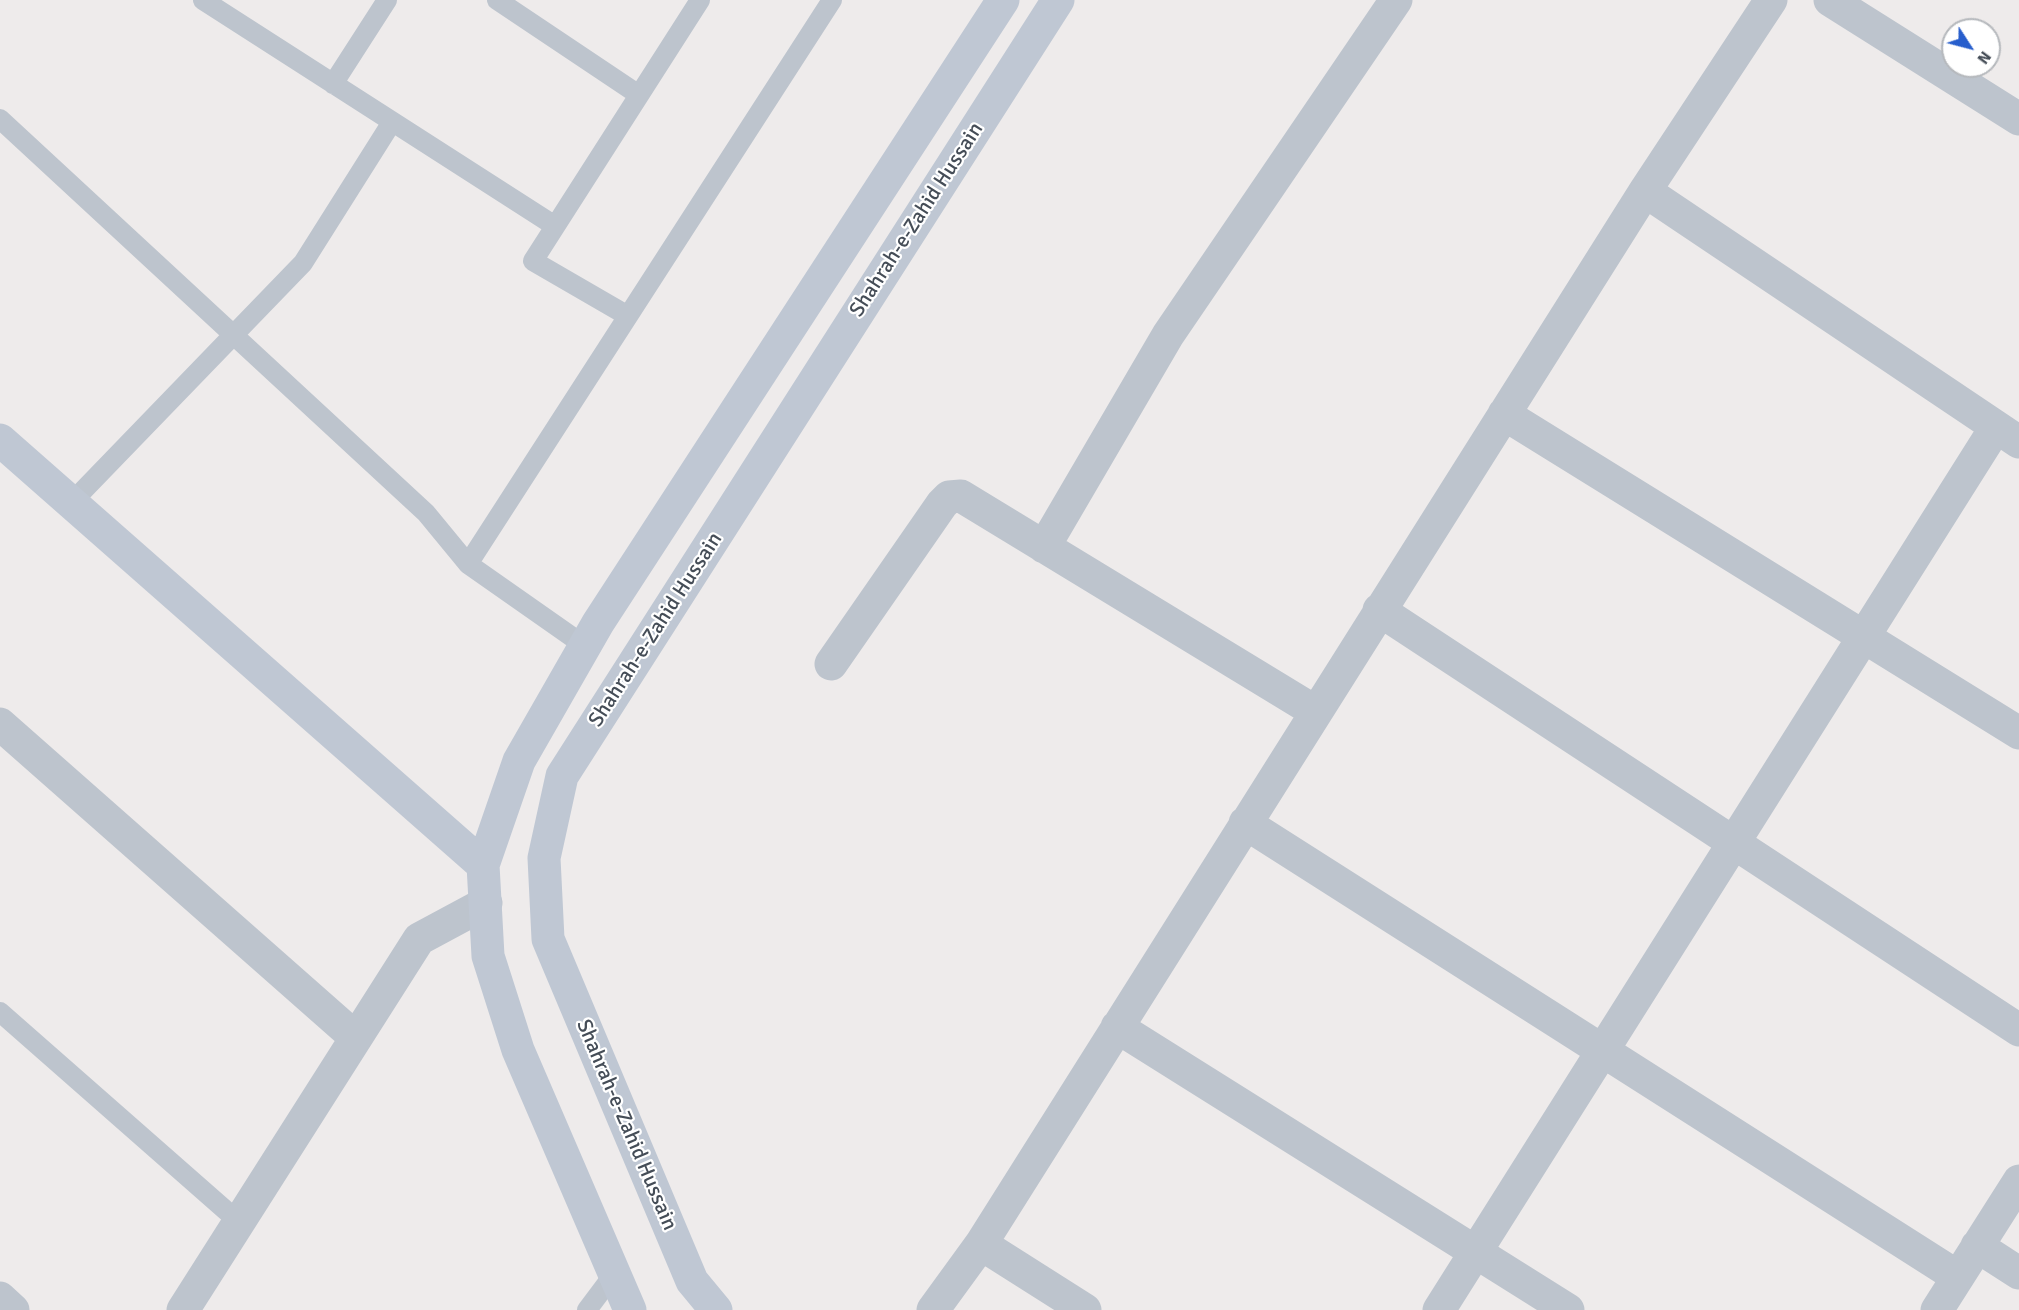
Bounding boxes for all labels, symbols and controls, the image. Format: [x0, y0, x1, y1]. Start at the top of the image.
north arrow [1941, 18, 2001, 78]
text: N [1973, 47, 1995, 68]
street label: Shahrah-e-Zahid Hussain [845, 118, 989, 322]
street label: Shahrah-e-Zahid Hussain [584, 528, 728, 732]
street label: Shahrah-e-Zahid Hussain [570, 1016, 682, 1234]

